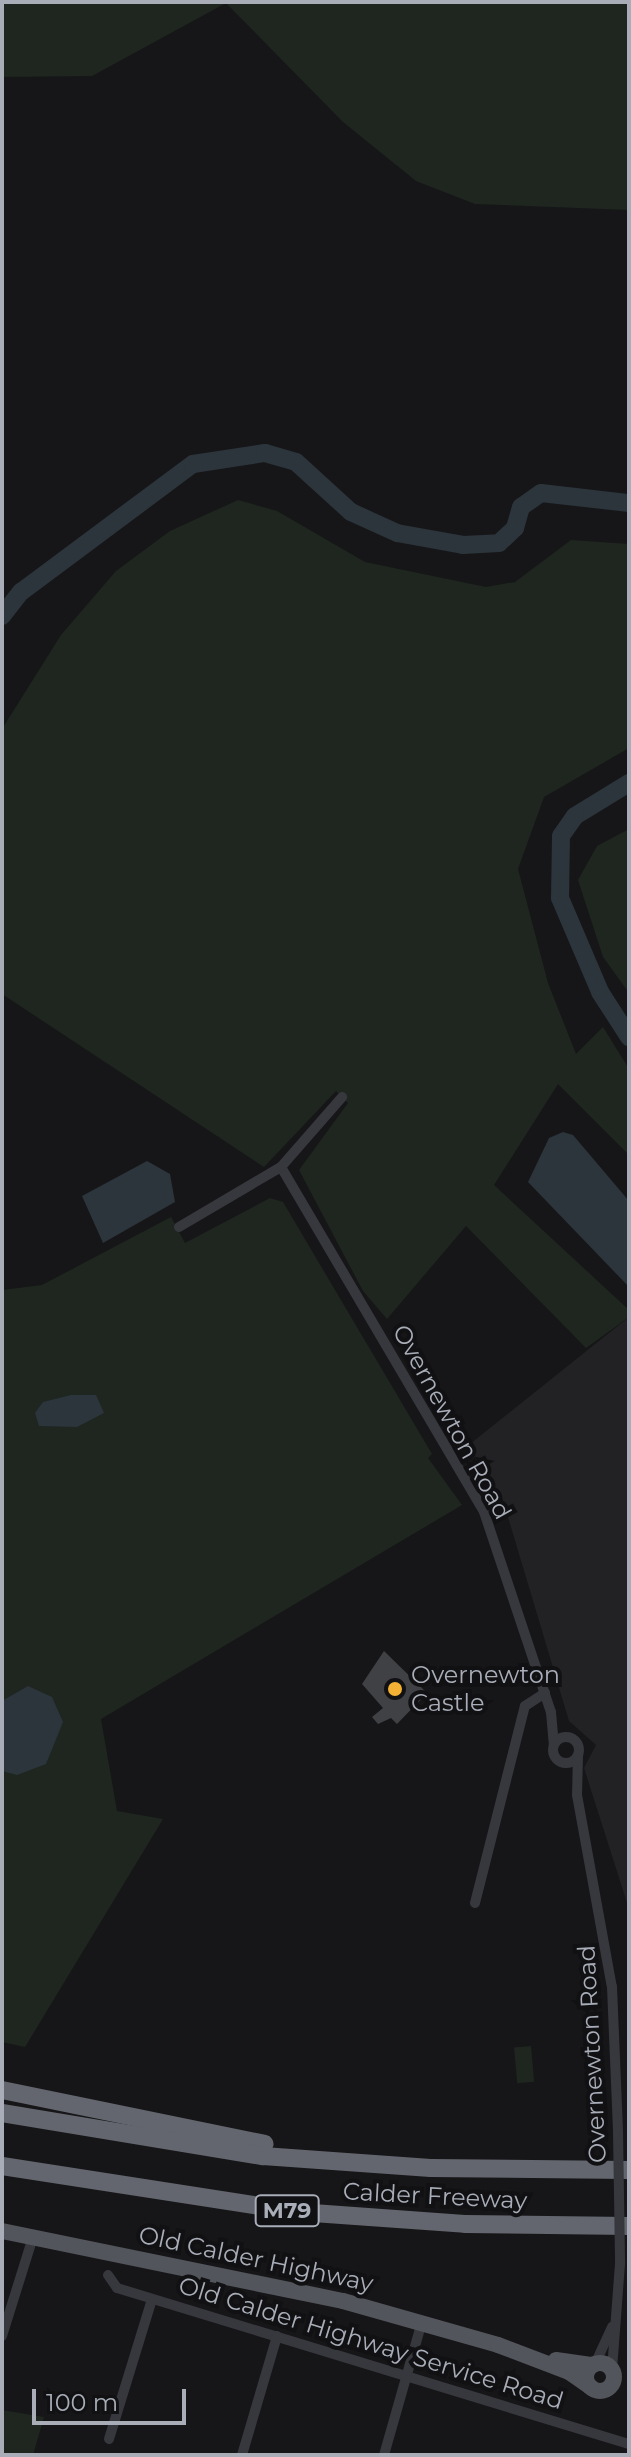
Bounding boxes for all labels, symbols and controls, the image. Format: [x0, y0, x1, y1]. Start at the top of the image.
street label: Overnewton Road [387, 1320, 517, 1524]
place label: Overnewton Castle [411, 1661, 560, 1717]
marker: Overnewton Castle [386, 1680, 404, 1698]
street label: Overnewton Road [572, 1944, 612, 2164]
street label: Calder Freeway [342, 2177, 528, 2215]
road number: M79 [253, 2193, 321, 2229]
street label: Old Calder Highway [136, 2220, 376, 2298]
street label: Old Calder Highway Service Road [175, 2271, 567, 2415]
scale bar [36, 2373, 190, 2423]
text: 100 m [46, 2388, 118, 2417]

